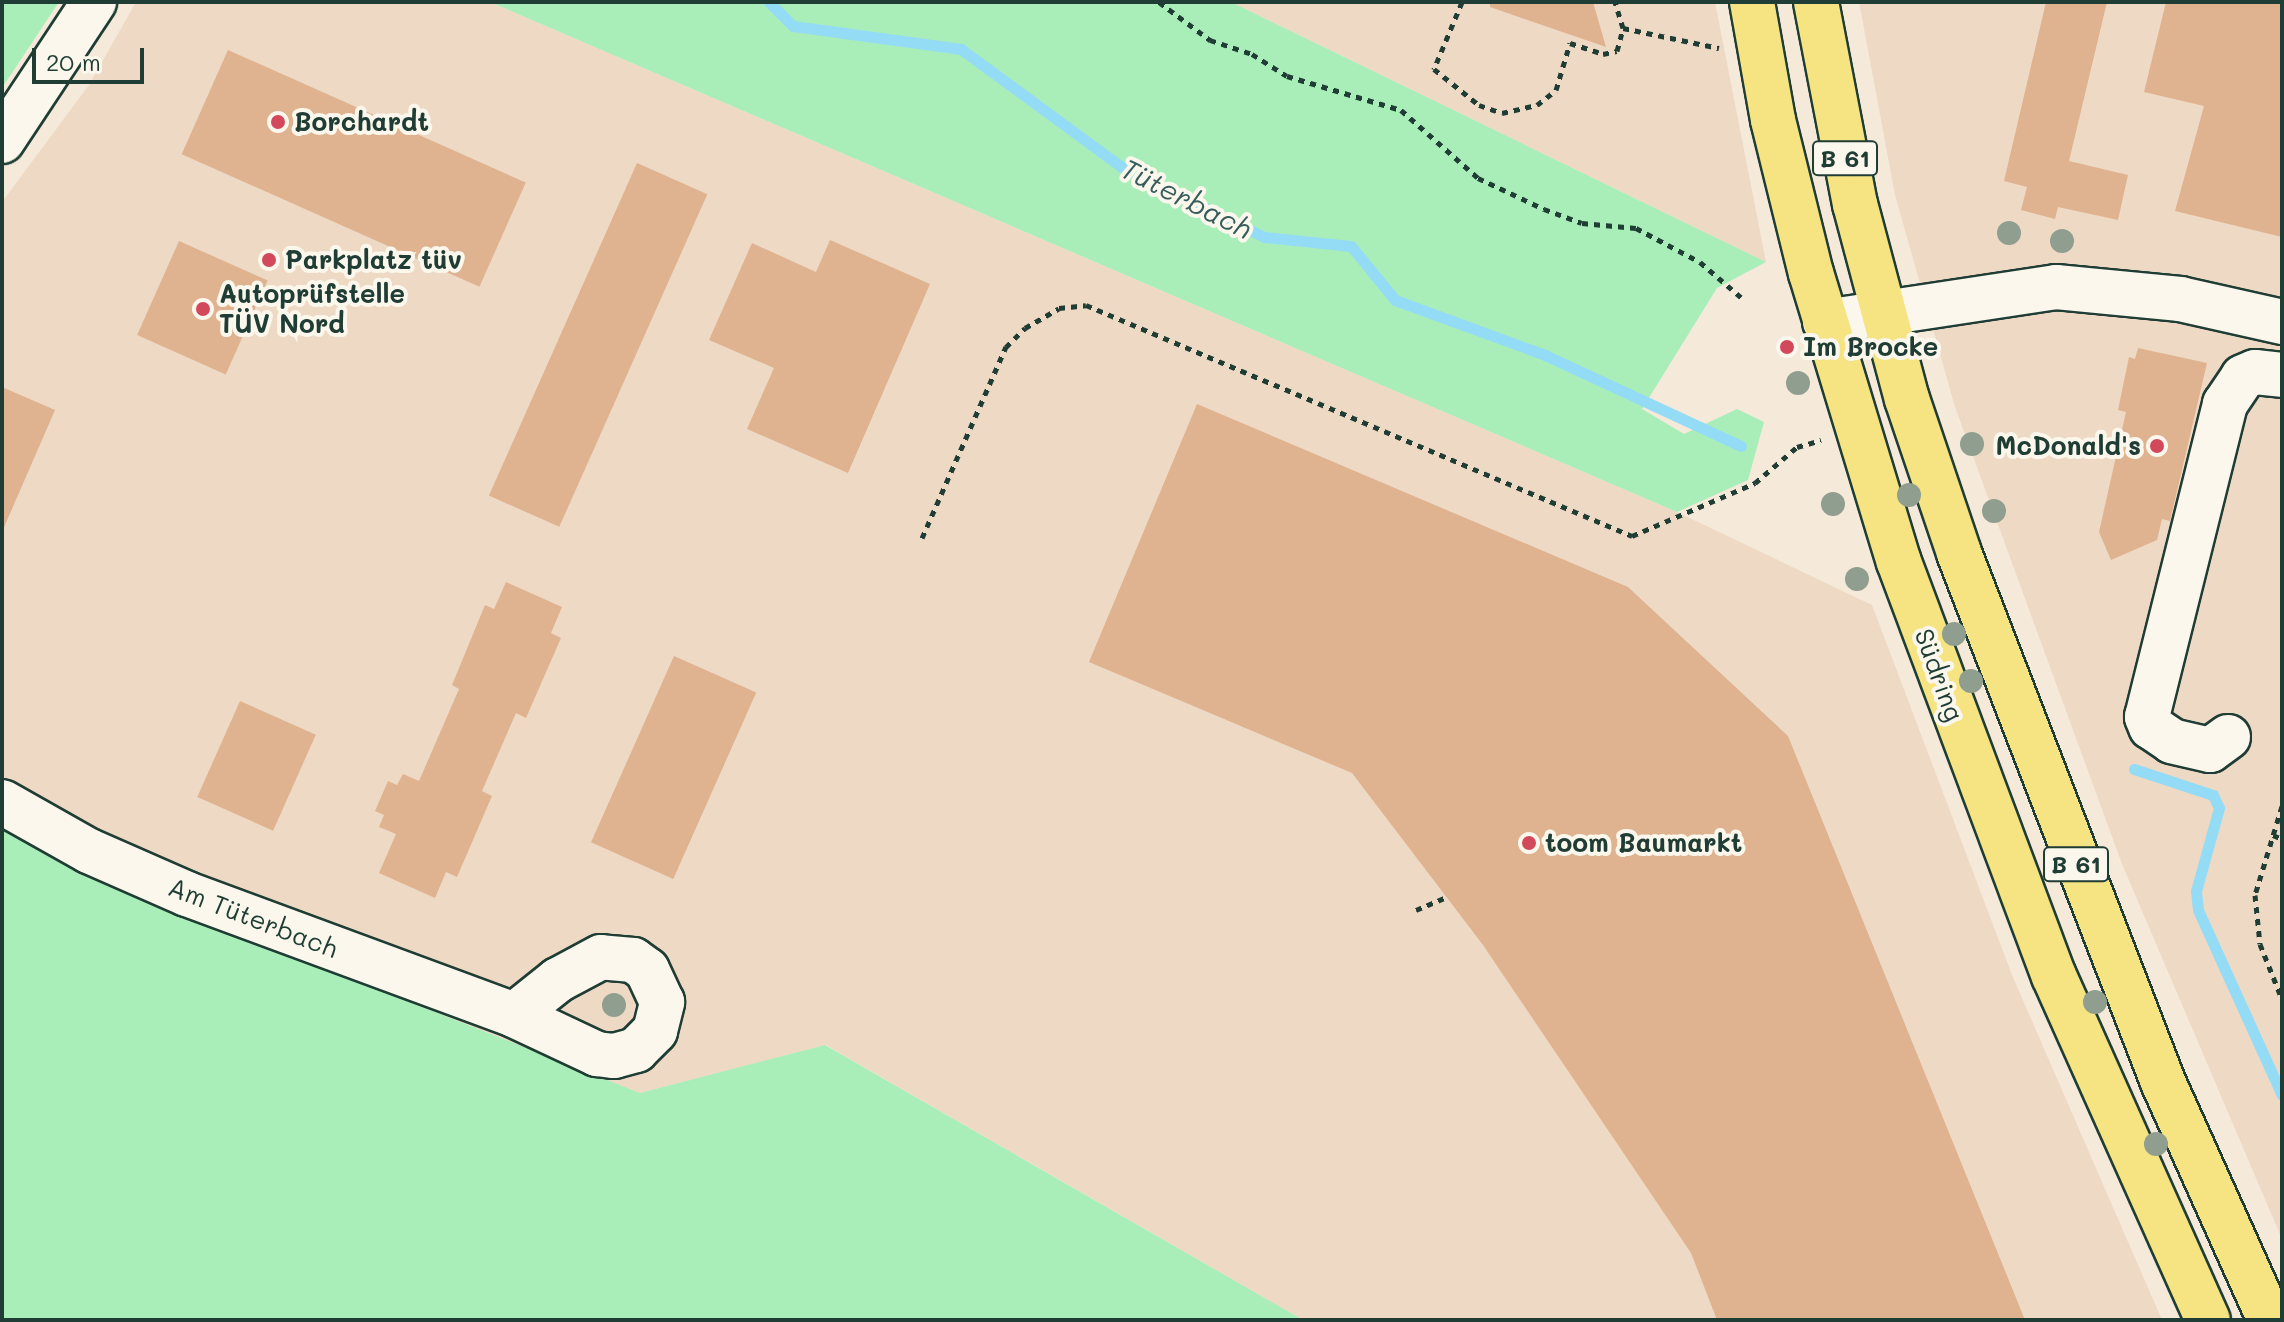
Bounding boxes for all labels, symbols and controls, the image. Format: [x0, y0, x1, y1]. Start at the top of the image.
scale bar [36, 32, 148, 82]
text: 20 m [46, 46, 101, 77]
place label: Borchardt [294, 106, 429, 138]
marker: Borchardt [269, 113, 287, 131]
road number: B 61 [1811, 138, 1879, 178]
water label: Tüterbach [1116, 151, 1258, 245]
place label: Parkplatz tüv [285, 244, 462, 276]
marker: Parkplatz tüv [260, 251, 278, 269]
place label: Autoprüfstelle TÜV Nord [219, 278, 405, 340]
marker: Autoprüfstelle TÜV Nord [194, 300, 212, 318]
place label: Im Brocke [1803, 331, 1938, 363]
marker: Im Brocke [1778, 338, 1796, 356]
place label: McDonald's [1996, 430, 2141, 462]
marker: McDonald's [2148, 437, 2166, 455]
street label: Südring [1908, 625, 1970, 725]
place label: toom Baumarkt [1545, 827, 1742, 859]
marker: toom Baumarkt [1520, 834, 1538, 852]
road number: B 61 [2042, 844, 2110, 884]
street label: Am Tüterbach [164, 871, 342, 965]

